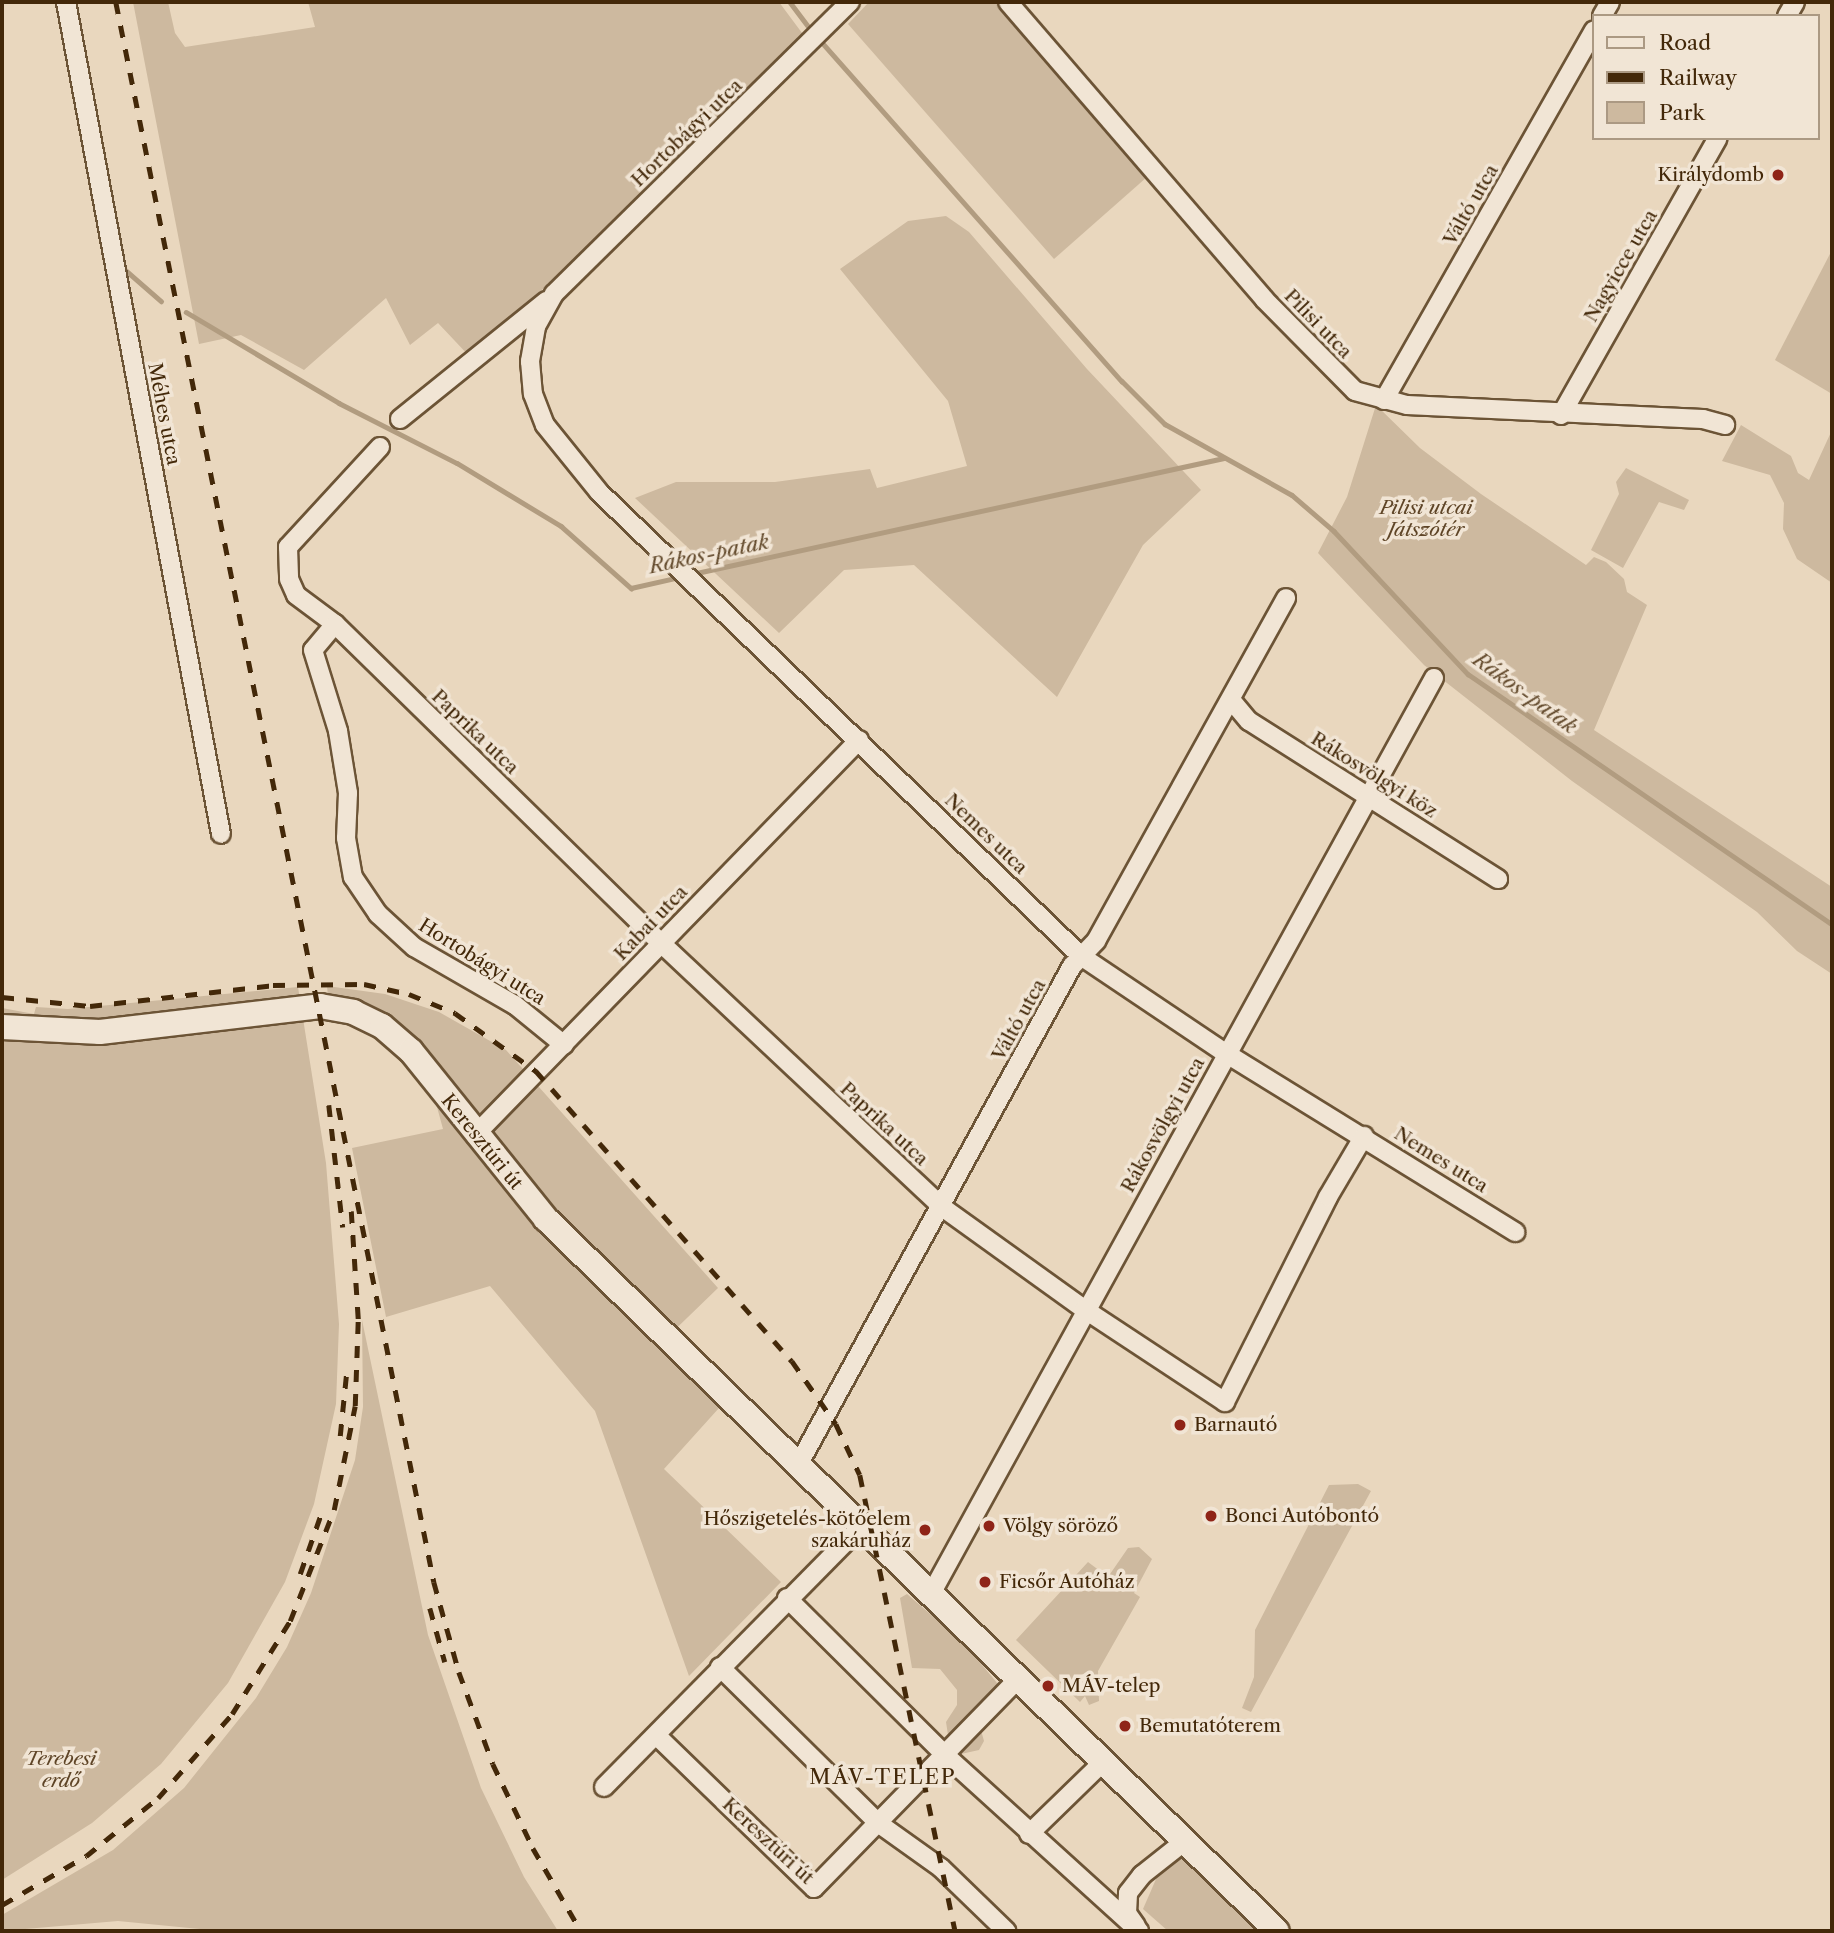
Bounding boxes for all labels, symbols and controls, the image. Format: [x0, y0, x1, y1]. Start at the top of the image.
legend [1592, 14, 1820, 140]
text: Road [1659, 30, 1711, 55]
text: Railway [1659, 65, 1737, 90]
street label: Hortobágyi utca [627, 74, 747, 192]
text: Park [1659, 100, 1705, 125]
street label: Váltó utca [1439, 161, 1503, 249]
place label: Királydomb [1658, 164, 1764, 186]
marker: Királydomb [1770, 167, 1786, 183]
street label: Nagyicce utca [1580, 206, 1662, 326]
street label: Pilisi utca [1279, 285, 1357, 363]
street label: Méhes utca [143, 361, 185, 467]
park label: Pilisi utcai Játszótér [1380, 497, 1472, 541]
water label: Rákos-patak [647, 529, 771, 579]
water label: Rákos-patak [1468, 647, 1582, 739]
street label: Paprika utca [427, 685, 523, 779]
street label: Rákosvölgyi köz [1307, 727, 1441, 823]
street label: Nemes utca [940, 789, 1032, 879]
street label: Kabai utca [610, 881, 692, 965]
street label: Hortobágyi utca [414, 914, 550, 1010]
street label: Váltó utca [987, 975, 1051, 1065]
street label: Rákosvölgyi utca [1116, 1053, 1210, 1197]
street label: Paprika utca [835, 1078, 933, 1170]
street label: Keresztúri út [436, 1090, 528, 1194]
street label: Nemes utca [1390, 1122, 1492, 1198]
place label: Barnautó [1194, 1414, 1277, 1436]
marker: Barnautó [1172, 1417, 1188, 1433]
place label: Bonci Autóbontó [1225, 1505, 1380, 1527]
place label: Hőszigetelés-kötőelem szakáruház [704, 1508, 911, 1552]
marker: Bonci Autóbontó [1203, 1508, 1219, 1524]
place label: Völgy söröző [1003, 1515, 1119, 1537]
marker: Völgy söröző [981, 1518, 997, 1534]
marker: Hőszigetelés-kötőelem szakáruház [917, 1522, 933, 1538]
place label: Ficsőr Autóház [999, 1571, 1136, 1593]
marker: Ficsőr Autóház [977, 1574, 993, 1590]
place label: MÁV-telep [1062, 1675, 1160, 1697]
marker: MÁV-telep [1040, 1678, 1056, 1694]
place label: Bemutatóterem [1139, 1715, 1281, 1737]
marker: Bemutatóterem [1117, 1718, 1133, 1734]
park label: Terebesi erdő [26, 1748, 96, 1792]
district label: MÁV-TELEP [810, 1764, 956, 1790]
street label: Keresztúri út [718, 1793, 818, 1889]

